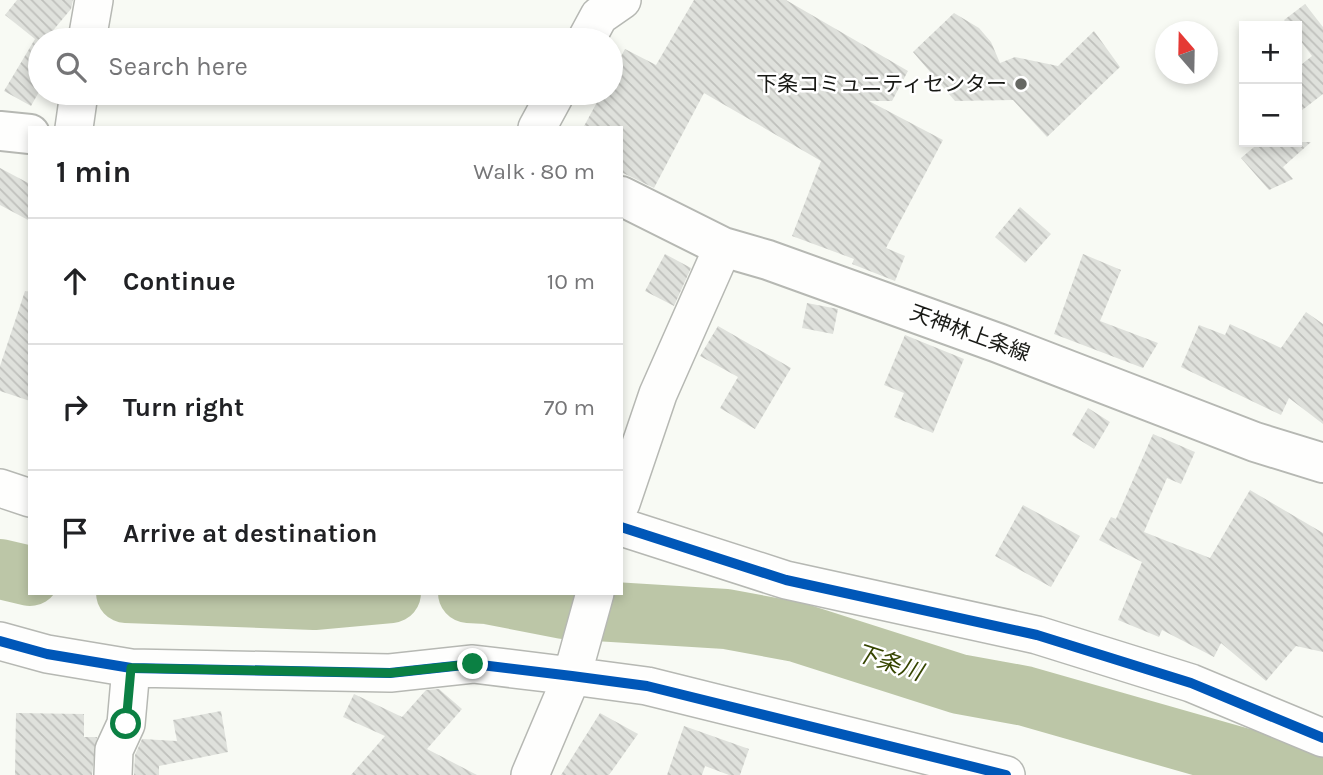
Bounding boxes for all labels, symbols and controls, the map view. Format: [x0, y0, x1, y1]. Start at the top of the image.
north arrow [1155, 21, 1218, 84]
map controls [1239, 21, 1302, 147]
button: + [1239, 21, 1302, 84]
search box [28, 28, 623, 105]
icon: search [52, 48, 90, 86]
text: Search here [108, 51, 248, 82]
place label: 下条コミュニティセンター [756, 72, 1007, 96]
marker: 下条コミュニティセンター [1013, 76, 1029, 92]
button: − [1239, 84, 1302, 147]
text: 1 min [56, 154, 131, 190]
text: Walk · 80 m [473, 158, 595, 185]
icon: ahead [56, 262, 94, 300]
text: Continue [123, 266, 235, 297]
text: 10 m [547, 268, 595, 295]
street label: 天神林上条線 [907, 300, 1033, 366]
icon: right [56, 388, 94, 426]
text: Turn right [123, 392, 244, 423]
text: 70 m [544, 394, 595, 421]
icon: arrive [56, 514, 94, 552]
text: Arrive at destination [123, 518, 377, 549]
water label: 下条川 [852, 639, 929, 687]
route end [457, 648, 488, 679]
route start [110, 708, 141, 739]

